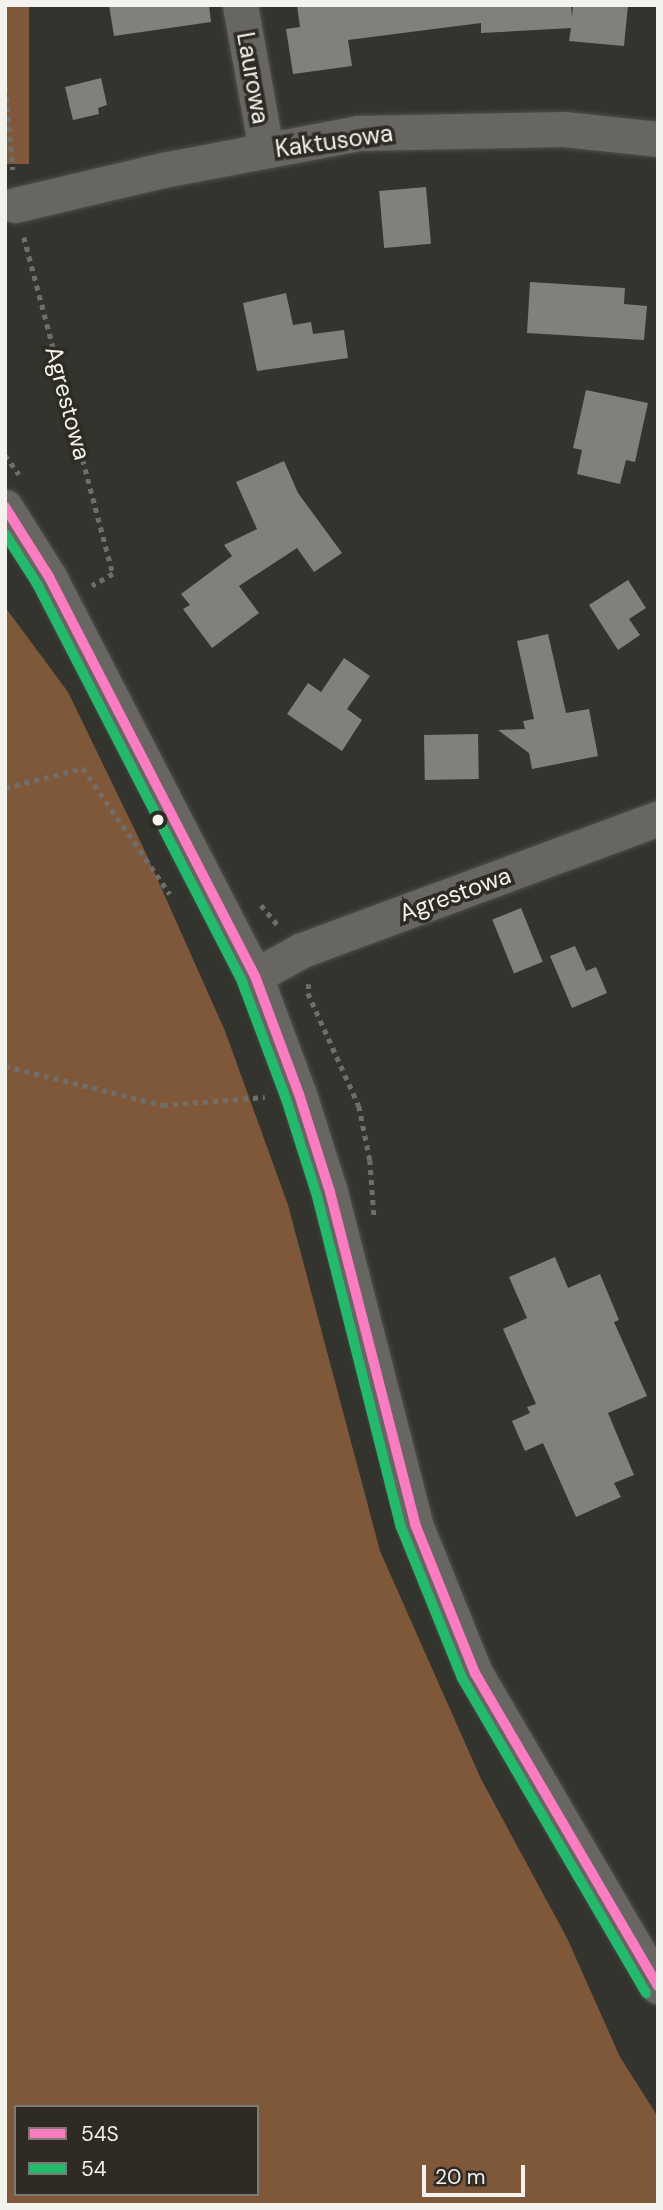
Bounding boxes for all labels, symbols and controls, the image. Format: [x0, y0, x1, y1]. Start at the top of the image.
street label: Laurowa [231, 30, 275, 126]
street label: Kaktusowa [273, 118, 395, 164]
street label: Agrestowa [39, 343, 97, 463]
unlabelled marker [151, 813, 165, 827]
street label: Agrestowa [395, 861, 515, 927]
legend [14, 2105, 259, 2196]
text: 54S [81, 2120, 119, 2148]
scale bar [425, 2150, 528, 2194]
text: 54 [81, 2155, 107, 2183]
text: 20 m [435, 2163, 486, 2191]

